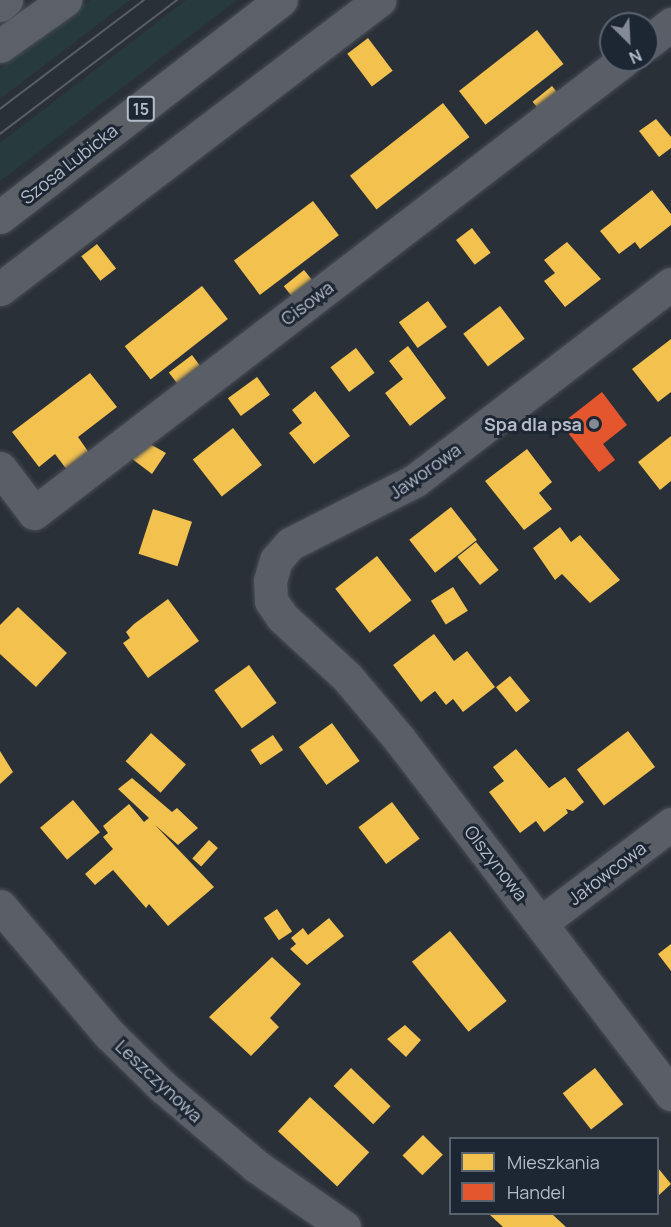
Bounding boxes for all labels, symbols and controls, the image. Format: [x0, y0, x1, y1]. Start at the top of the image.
north arrow [599, 12, 659, 72]
text: N [626, 44, 645, 69]
road number: 15 [126, 96, 156, 122]
street label: Szosa Lubicka [16, 119, 122, 209]
street label: Cisowa [277, 276, 337, 330]
place label: Spa dla psa [484, 413, 582, 435]
marker: Spa dla psa [587, 417, 601, 431]
street label: Jaworowa [385, 439, 465, 503]
street label: Olszynowa [460, 821, 532, 905]
street label: Jałowcowa [564, 837, 650, 909]
street label: Leszczynowa [111, 1035, 207, 1127]
legend [449, 1137, 659, 1215]
text: Mieszkania [507, 1150, 600, 1174]
text: Handel [507, 1180, 565, 1204]

